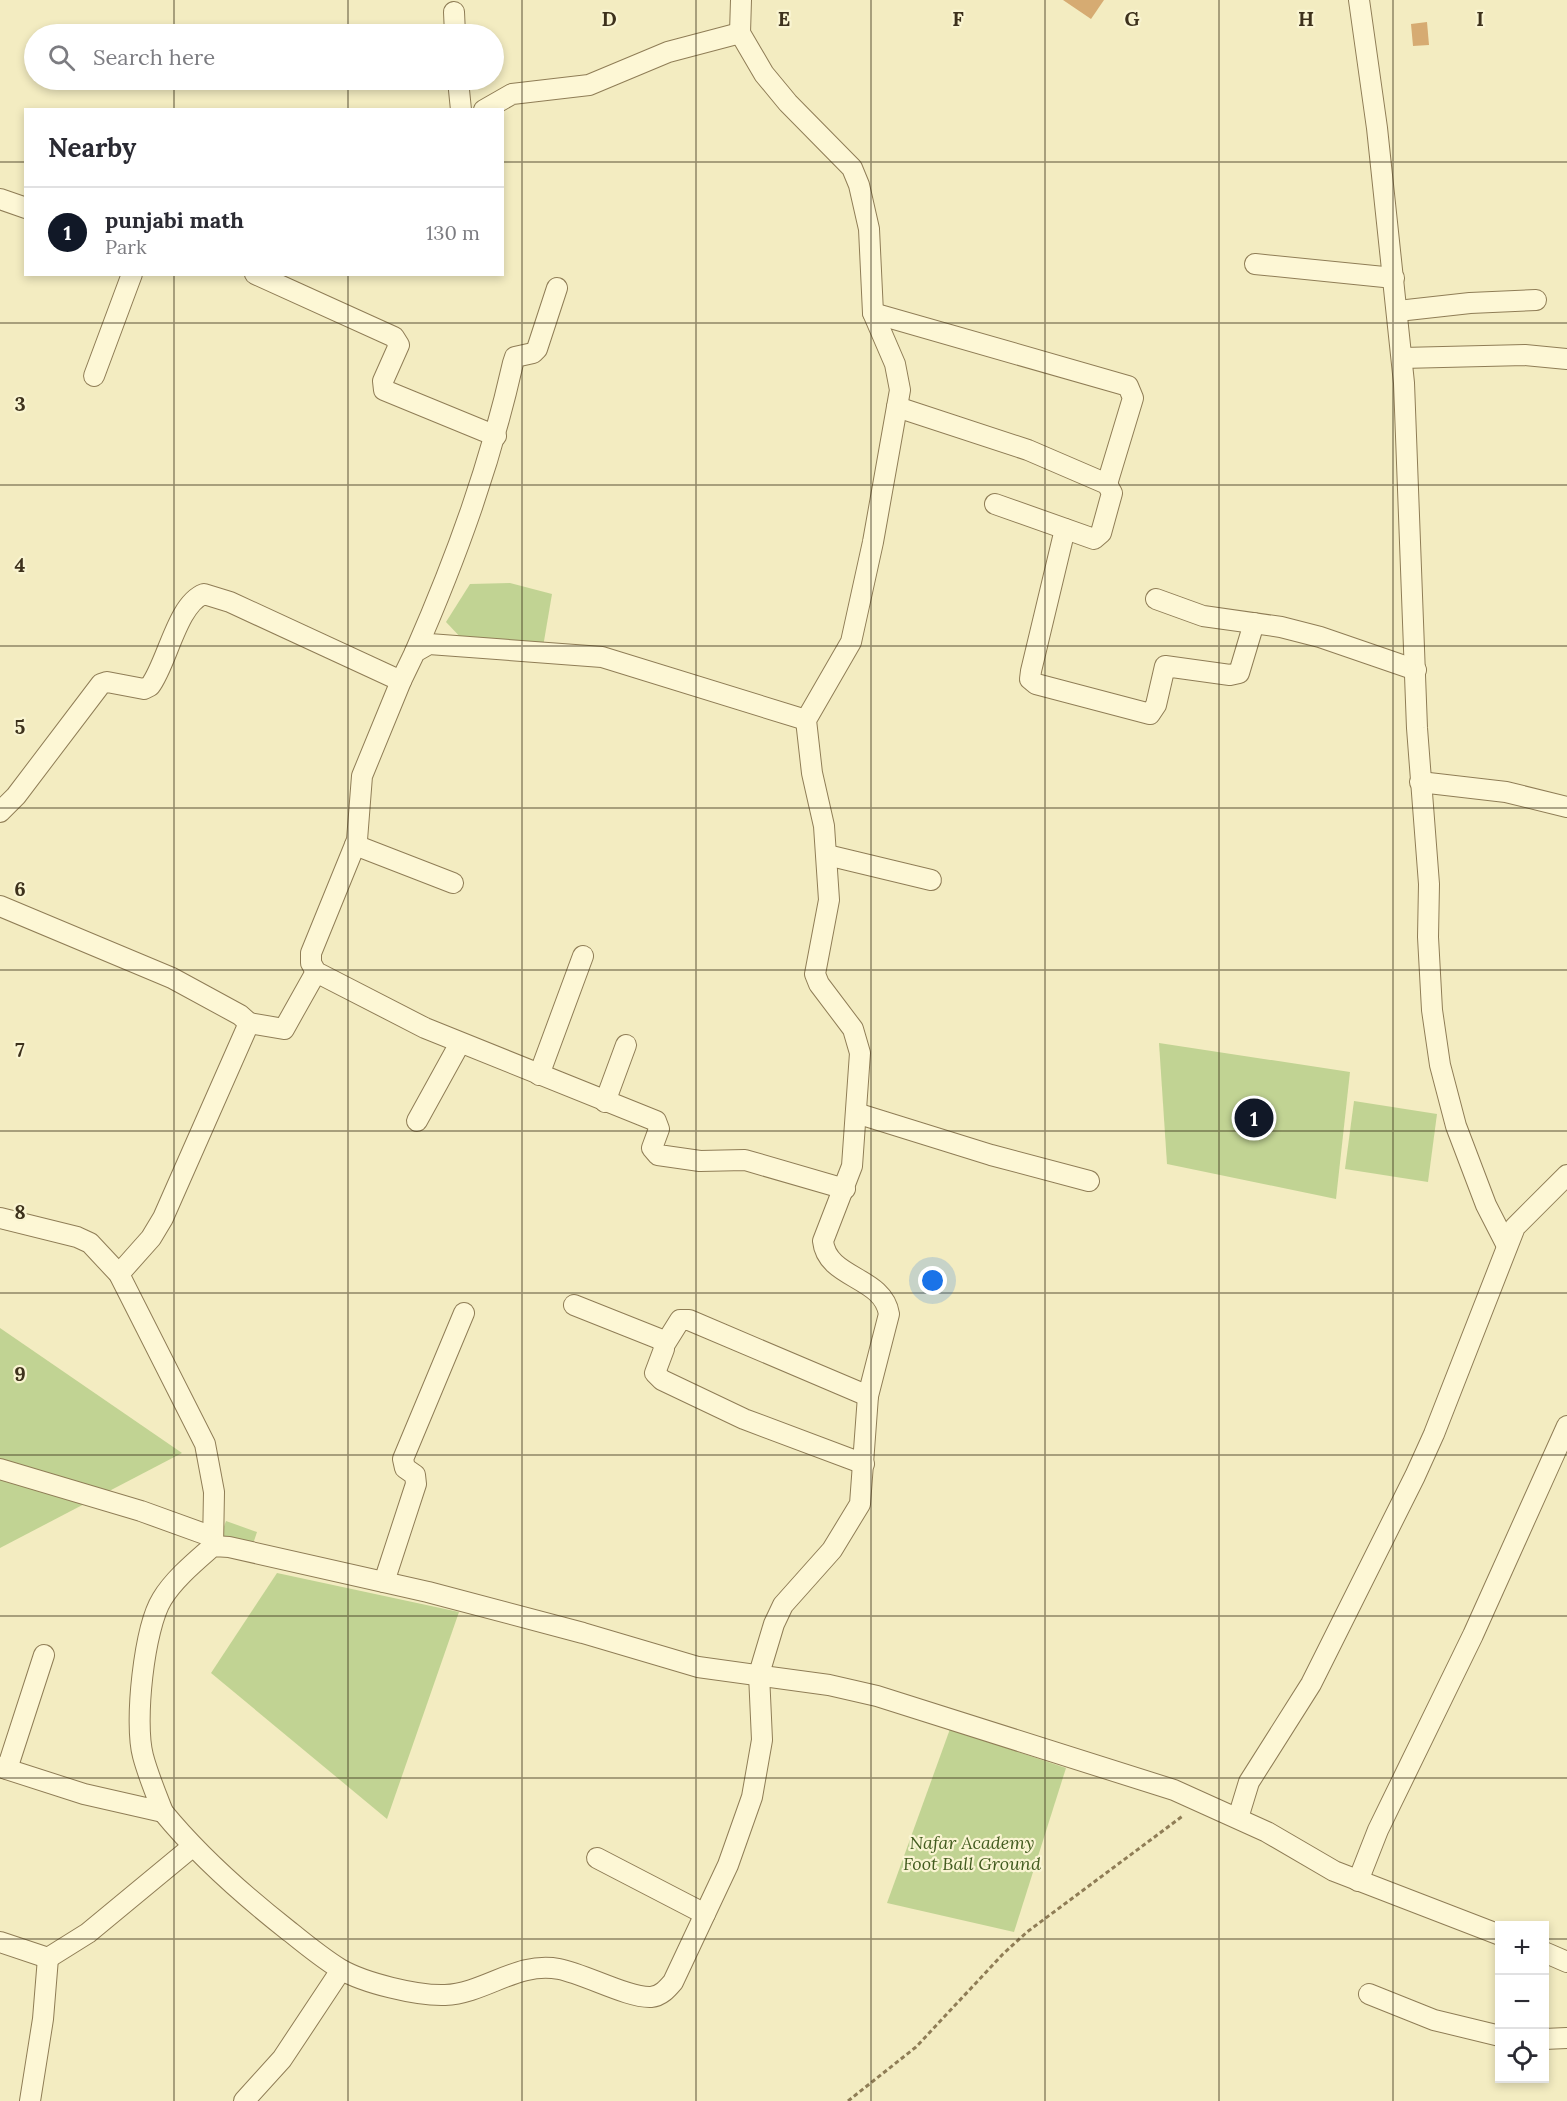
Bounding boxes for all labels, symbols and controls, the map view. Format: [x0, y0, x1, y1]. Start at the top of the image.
text: D [601, 6, 617, 31]
text: E [778, 6, 790, 31]
text: F [952, 6, 964, 31]
text: G [1124, 6, 1140, 31]
text: H [1298, 6, 1314, 31]
text: I [1476, 6, 1484, 31]
search box [24, 24, 504, 90]
icon: search [45, 41, 78, 74]
text: Search here [93, 43, 215, 71]
text: Nearby [48, 131, 136, 164]
text: punjabi math [105, 206, 244, 234]
text: 1 [63, 220, 72, 245]
text: 130 m [426, 220, 480, 245]
text: Park [105, 234, 147, 259]
text: 3 [14, 391, 26, 416]
text: 4 [15, 552, 26, 577]
text: 5 [15, 714, 26, 739]
text: 6 [14, 876, 26, 901]
text: 7 [15, 1037, 25, 1062]
pin: 1 [1234, 1096, 1274, 1140]
text: 8 [14, 1199, 26, 1224]
your location [918, 1266, 947, 1295]
text: 9 [14, 1361, 26, 1386]
park label: Nafar Academy Foot Ball Ground [903, 1831, 1041, 1875]
map controls [1495, 1921, 1549, 2083]
button: + [1495, 1921, 1549, 1975]
button: − [1495, 1975, 1549, 2029]
button: locate [1495, 2029, 1549, 2083]

